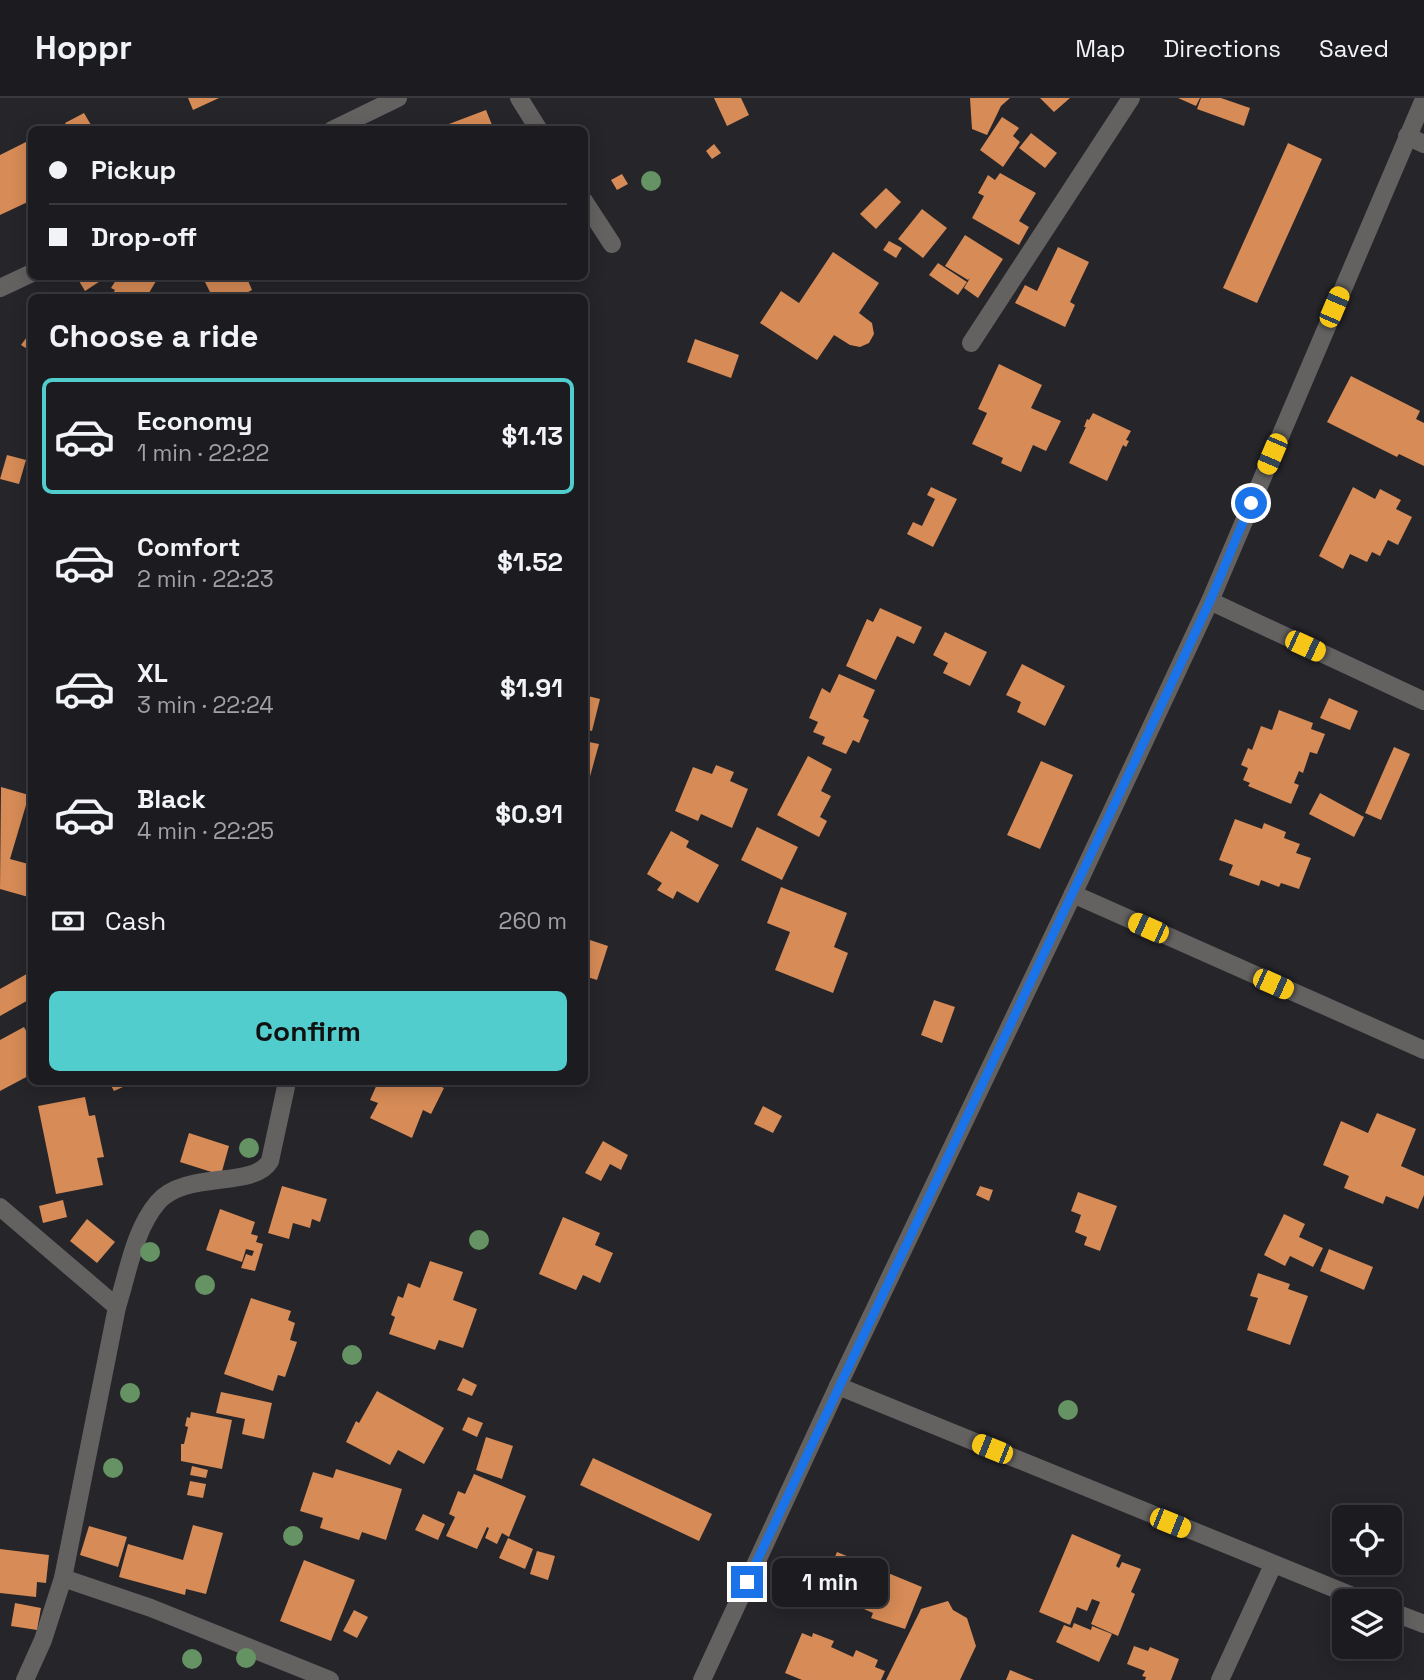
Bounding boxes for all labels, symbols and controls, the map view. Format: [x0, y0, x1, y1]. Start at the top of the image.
text: Hoppr [35, 27, 132, 69]
text: Map [1075, 33, 1125, 64]
text: Directions [1163, 33, 1281, 64]
text: Saved [1319, 33, 1389, 64]
text: Pickup [91, 153, 176, 187]
text: Drop-off [91, 220, 197, 254]
car [1317, 284, 1352, 330]
text: Choose a ride [49, 316, 259, 356]
text: Economy [137, 404, 253, 438]
icon: car [53, 405, 116, 468]
text: $1.13 [502, 419, 563, 453]
car [1255, 431, 1290, 477]
text: 1 min · 22:22 [137, 438, 269, 468]
route start [1235, 487, 1267, 519]
text: Comfort [137, 530, 240, 564]
icon: car [53, 531, 116, 594]
text: $1.52 [497, 545, 563, 579]
text: 2 min · 22:23 [137, 564, 274, 594]
car [1282, 628, 1329, 664]
text: XL [137, 656, 168, 690]
icon: car [53, 657, 116, 720]
text: $1.91 [500, 671, 563, 705]
text: 3 min · 22:24 [137, 690, 274, 720]
text: Black [137, 782, 206, 816]
icon: car [53, 783, 116, 846]
text: $0.91 [495, 797, 563, 831]
text: 4 min · 22:25 [137, 816, 274, 846]
icon: cash [49, 902, 87, 940]
text: Cash [105, 904, 166, 938]
text: 260 m [499, 906, 567, 936]
car [1125, 910, 1172, 946]
car [1250, 966, 1297, 1002]
button: Confirm [49, 991, 567, 1071]
car [969, 1431, 1016, 1467]
car [1147, 1505, 1194, 1541]
map controls [1332, 1505, 1402, 1659]
button: locate [1332, 1505, 1402, 1575]
callout: 1 min [772, 1558, 887, 1606]
route end [731, 1566, 763, 1598]
text: 1 min [802, 1567, 858, 1597]
button: layers [1332, 1589, 1402, 1659]

